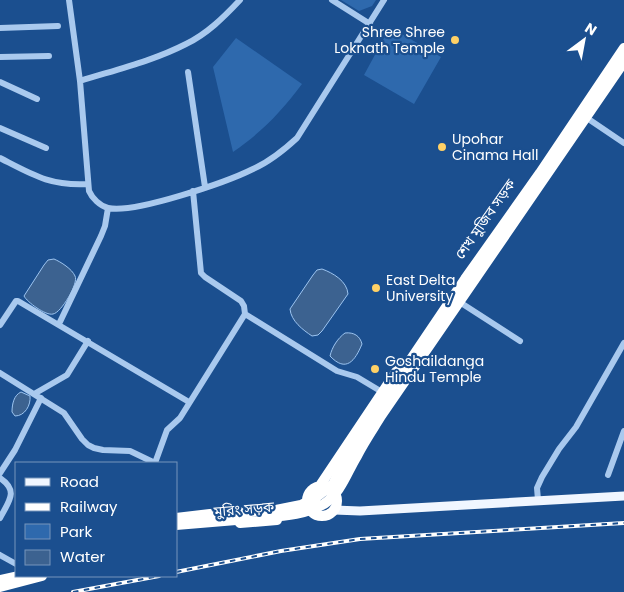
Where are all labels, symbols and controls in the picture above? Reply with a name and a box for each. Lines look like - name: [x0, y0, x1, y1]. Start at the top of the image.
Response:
- north arrow: [559, 15, 609, 65]
- text: N: [581, 18, 601, 40]
- place label: Shree Shree Loknath Temple: [334, 22, 445, 58]
- marker: Shree Shree Loknath Temple: [449, 34, 461, 46]
- place label: Upohar Cinama Hall: [452, 129, 538, 165]
- marker: Upohar Cinama Hall: [436, 141, 448, 153]
- street label: শেখ মুজিব সড়ক: [450, 174, 520, 263]
- place label: East Delta University: [386, 270, 455, 306]
- marker: East Delta University: [370, 282, 382, 294]
- place label: Goshaildanga Hindu Temple: [385, 351, 484, 387]
- marker: Goshaildanga Hindu Temple: [369, 363, 381, 375]
- legend: [15, 462, 178, 577]
- text: Road: [60, 471, 99, 492]
- text: Railway: [60, 496, 118, 517]
- street label: মুরিং সড়ক: [212, 496, 276, 522]
- text: Park: [60, 521, 92, 542]
- text: Water: [60, 546, 106, 567]

